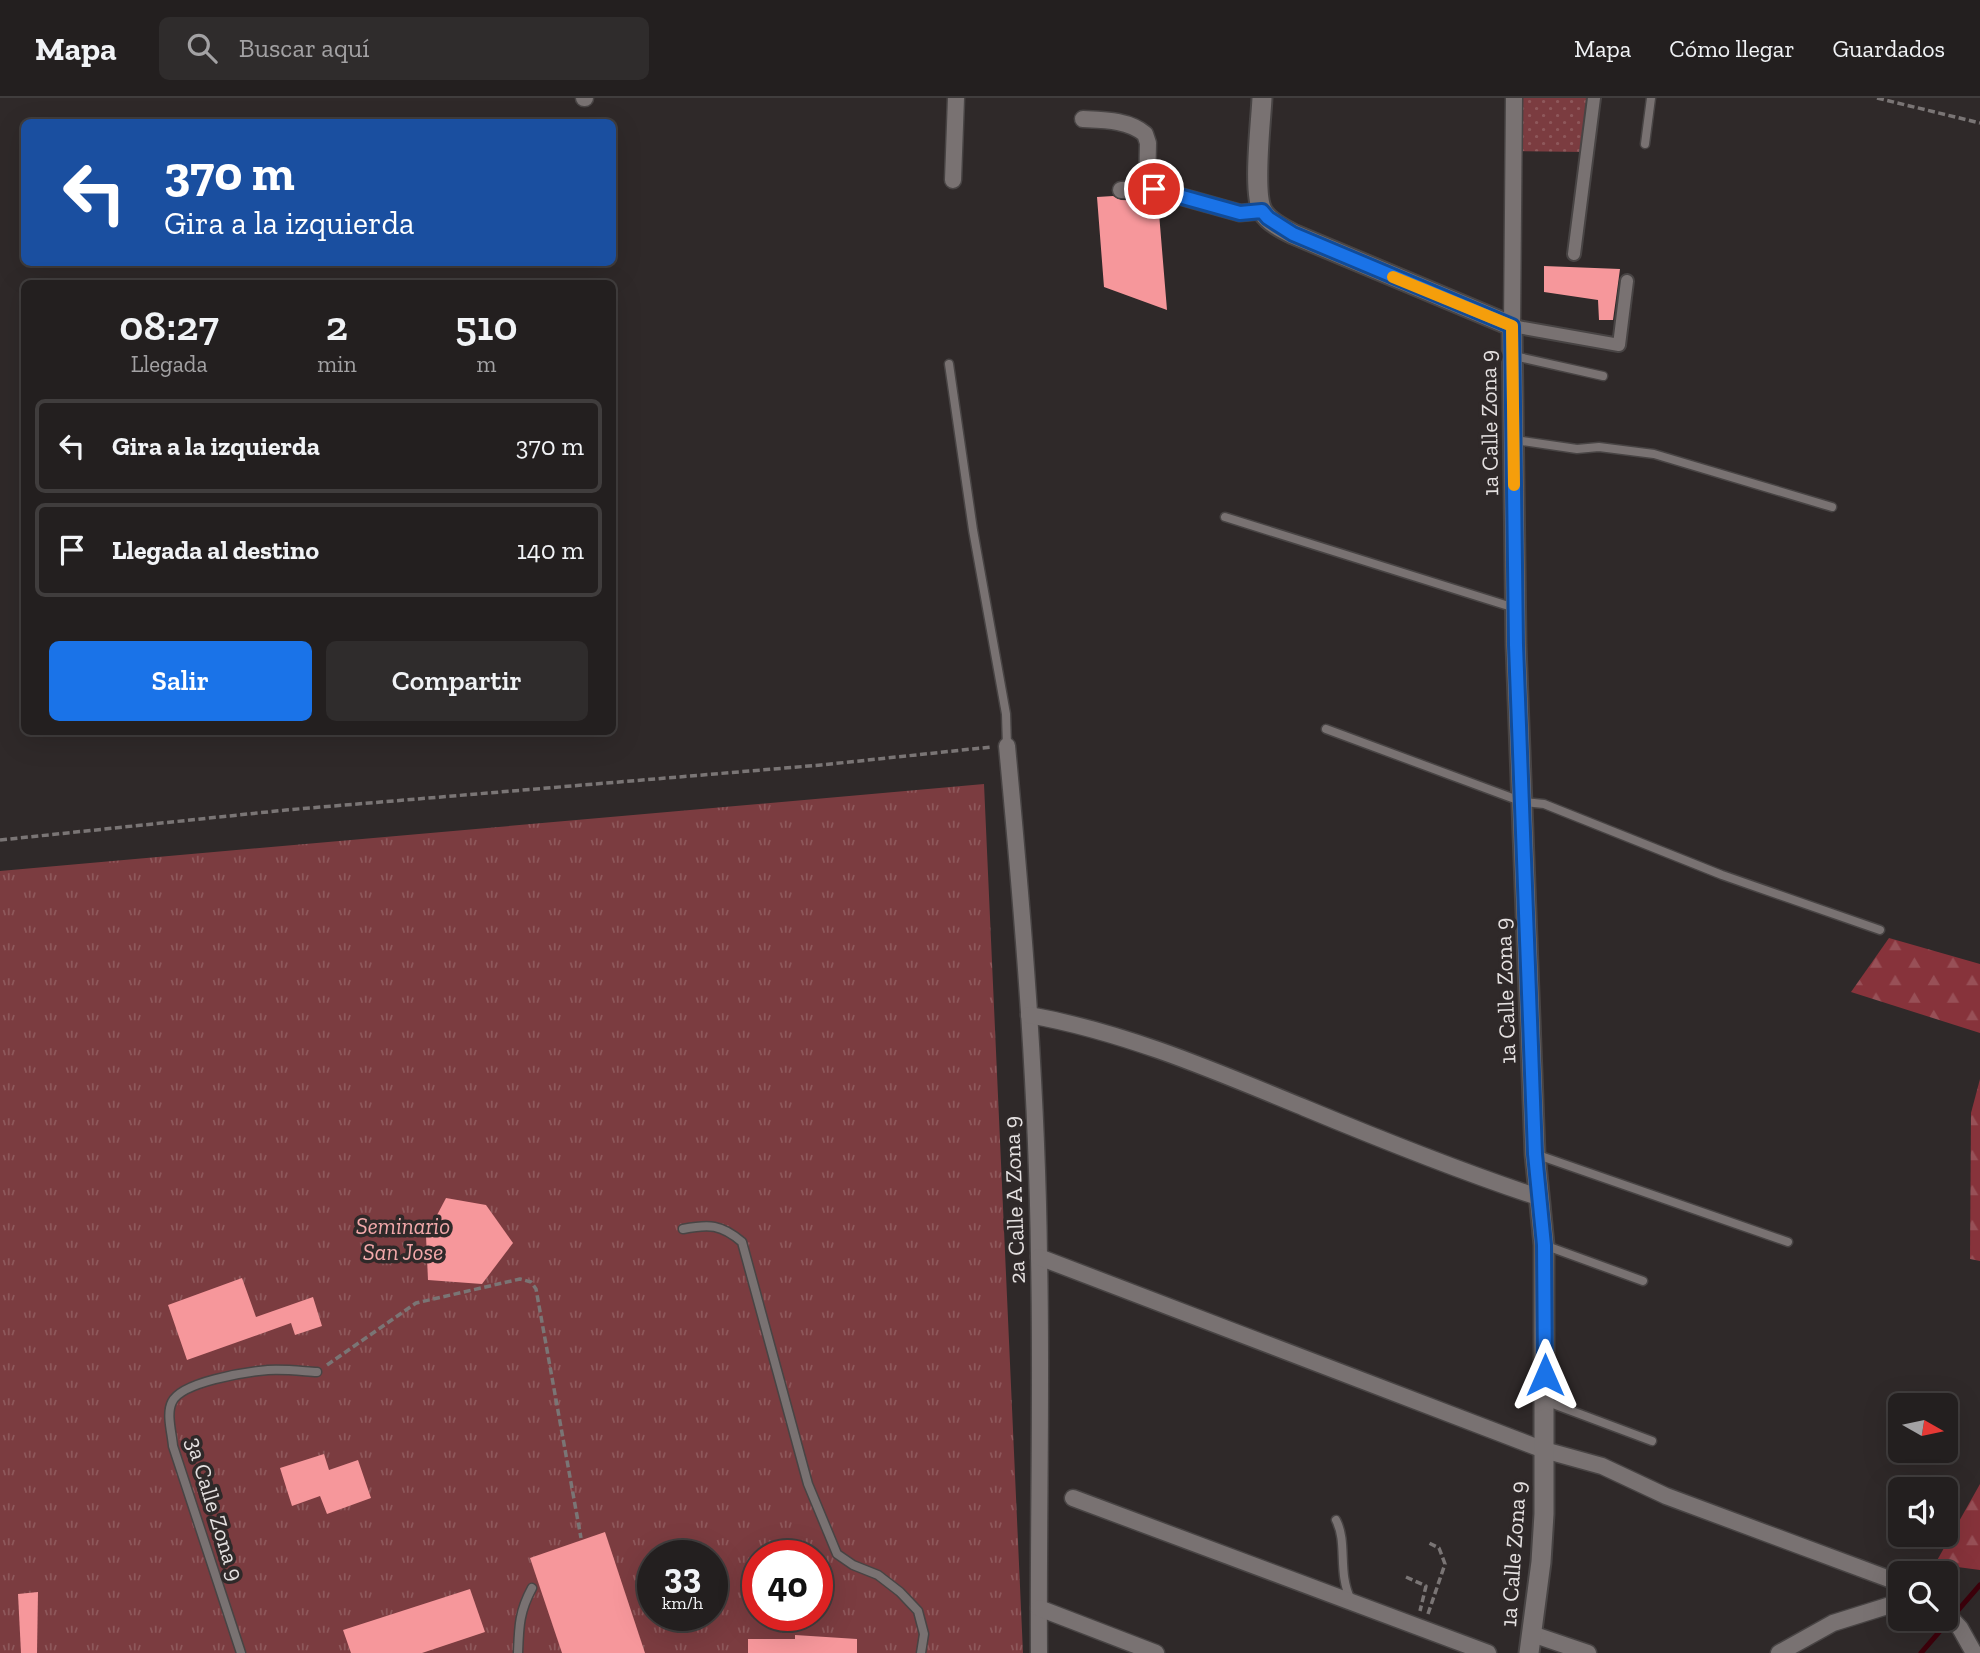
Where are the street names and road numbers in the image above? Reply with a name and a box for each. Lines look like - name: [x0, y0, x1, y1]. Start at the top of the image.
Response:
- street label: 1a Calle Zona 9: [1474, 350, 1504, 496]
- street label: 1a Calle Zona 9: [1488, 917, 1522, 1065]
- street label: 2a Calle A Zona 9: [997, 1116, 1031, 1284]
- street label: 3a Calle Zona 9: [180, 1434, 250, 1584]
- street label: 1a Calle Zona 9: [1494, 1480, 1532, 1628]

